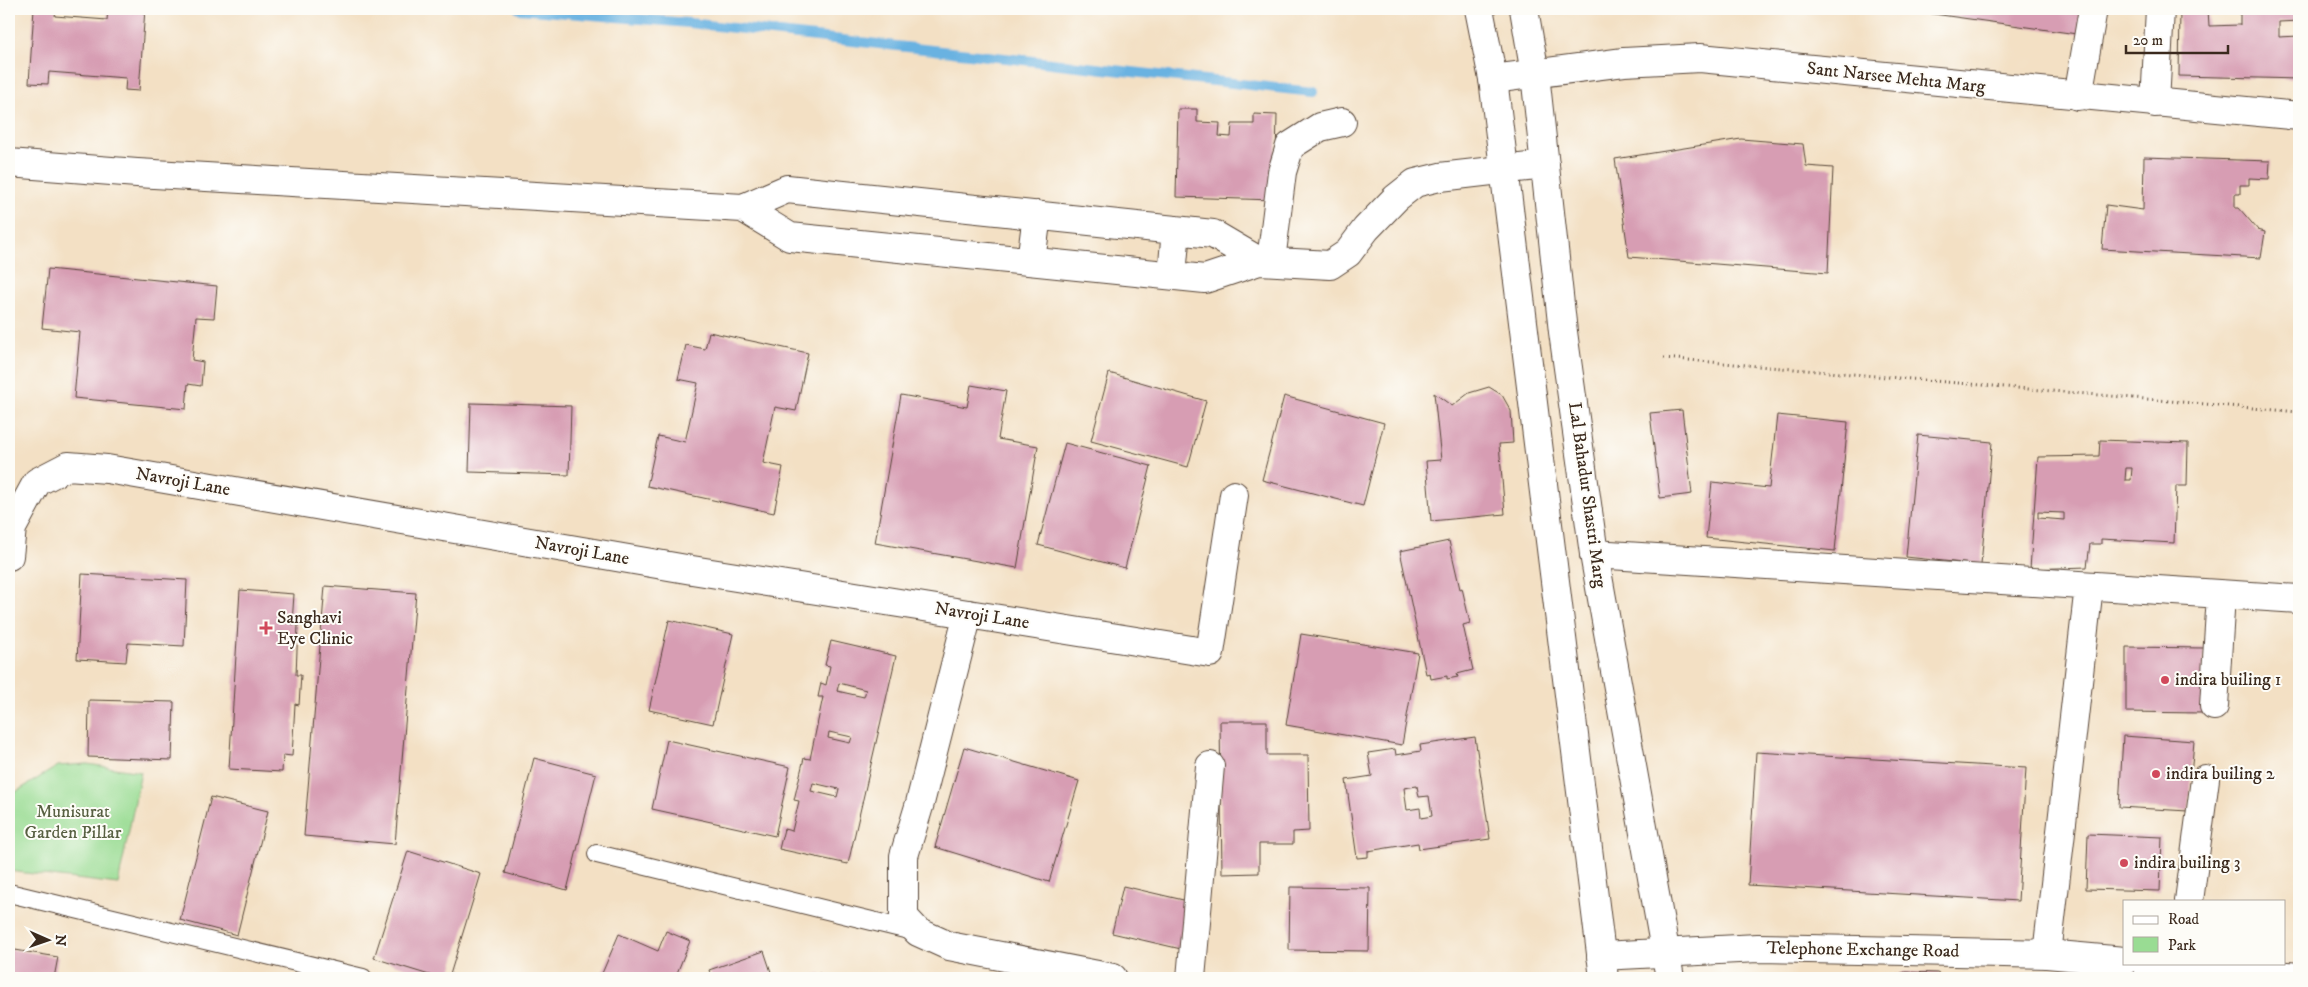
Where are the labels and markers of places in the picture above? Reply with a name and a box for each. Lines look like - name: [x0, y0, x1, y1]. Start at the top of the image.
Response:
- place label: Sanghavi Eye Clinic: [277, 607, 353, 650]
- marker: Sanghavi Eye Clinic: [259, 621, 273, 635]
- place label: indira builing 1: [2175, 669, 2281, 691]
- marker: indira builing 1: [2159, 674, 2171, 686]
- place label: indira builing 2: [2166, 763, 2275, 785]
- marker: indira builing 2: [2150, 768, 2162, 780]
- place label: indira builing 3: [2134, 852, 2240, 874]
- marker: indira builing 3: [2118, 857, 2130, 869]

